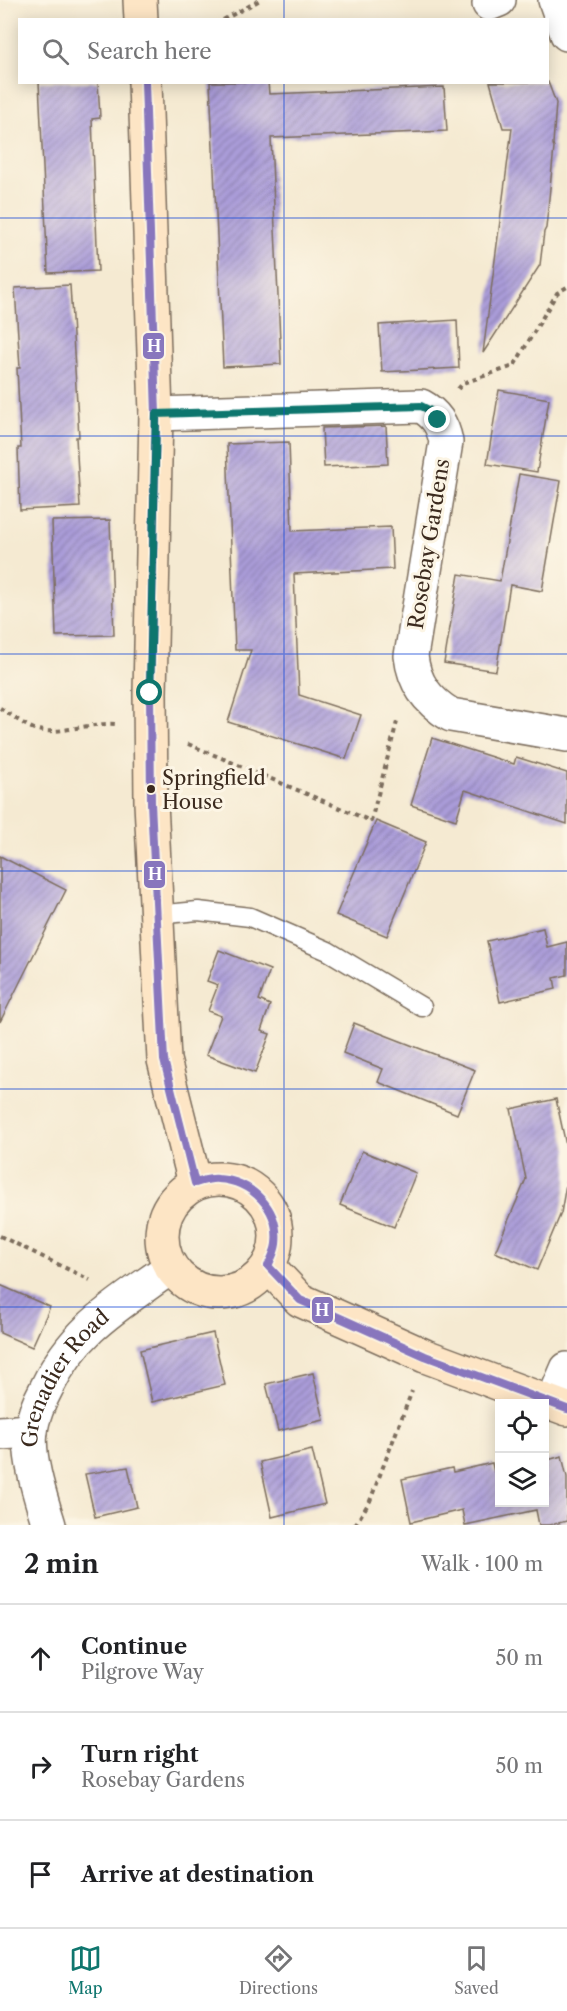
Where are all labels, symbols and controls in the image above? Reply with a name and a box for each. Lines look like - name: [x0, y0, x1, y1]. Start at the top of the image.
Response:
- search box: [18, 18, 549, 84]
- icon: search: [39, 35, 72, 68]
- text: Search here: [87, 38, 212, 65]
- line badge: H: [142, 332, 165, 360]
- text: H: [147, 336, 161, 356]
- route end: [424, 406, 450, 432]
- street label: Rosebay Gardens: [403, 457, 454, 631]
- route start: [136, 679, 162, 705]
- place label: Springfield House: [162, 766, 266, 814]
- marker: Springfield House: [145, 783, 157, 795]
- line badge: H: [143, 860, 166, 889]
- text: H: [148, 864, 162, 884]
- line badge: H: [311, 1296, 334, 1324]
- text: H: [315, 1300, 329, 1320]
- street label: Grenadier Road: [17, 1304, 114, 1448]
- map controls: [495, 1399, 549, 1507]
- button: locate: [495, 1399, 549, 1453]
- button: layers: [495, 1453, 549, 1507]
- text: 2 min: [24, 1548, 99, 1580]
- text: Walk · 100 m: [421, 1552, 543, 1576]
- text: Continue: [81, 1633, 187, 1660]
- icon: ahead: [24, 1642, 57, 1675]
- text: 50 m: [496, 1646, 543, 1670]
- text: Pilgrove Way: [81, 1660, 204, 1684]
- text: Turn right: [81, 1741, 199, 1768]
- icon: right: [24, 1750, 57, 1783]
- text: 50 m: [496, 1754, 543, 1778]
- text: Rosebay Gardens: [81, 1768, 245, 1792]
- icon: arrive: [24, 1858, 57, 1891]
- text: Arrive at destination: [81, 1861, 314, 1888]
- tab: Map: [68, 1942, 103, 1998]
- tab: Directions: [239, 1942, 318, 1998]
- tab: Saved: [454, 1942, 499, 1998]

